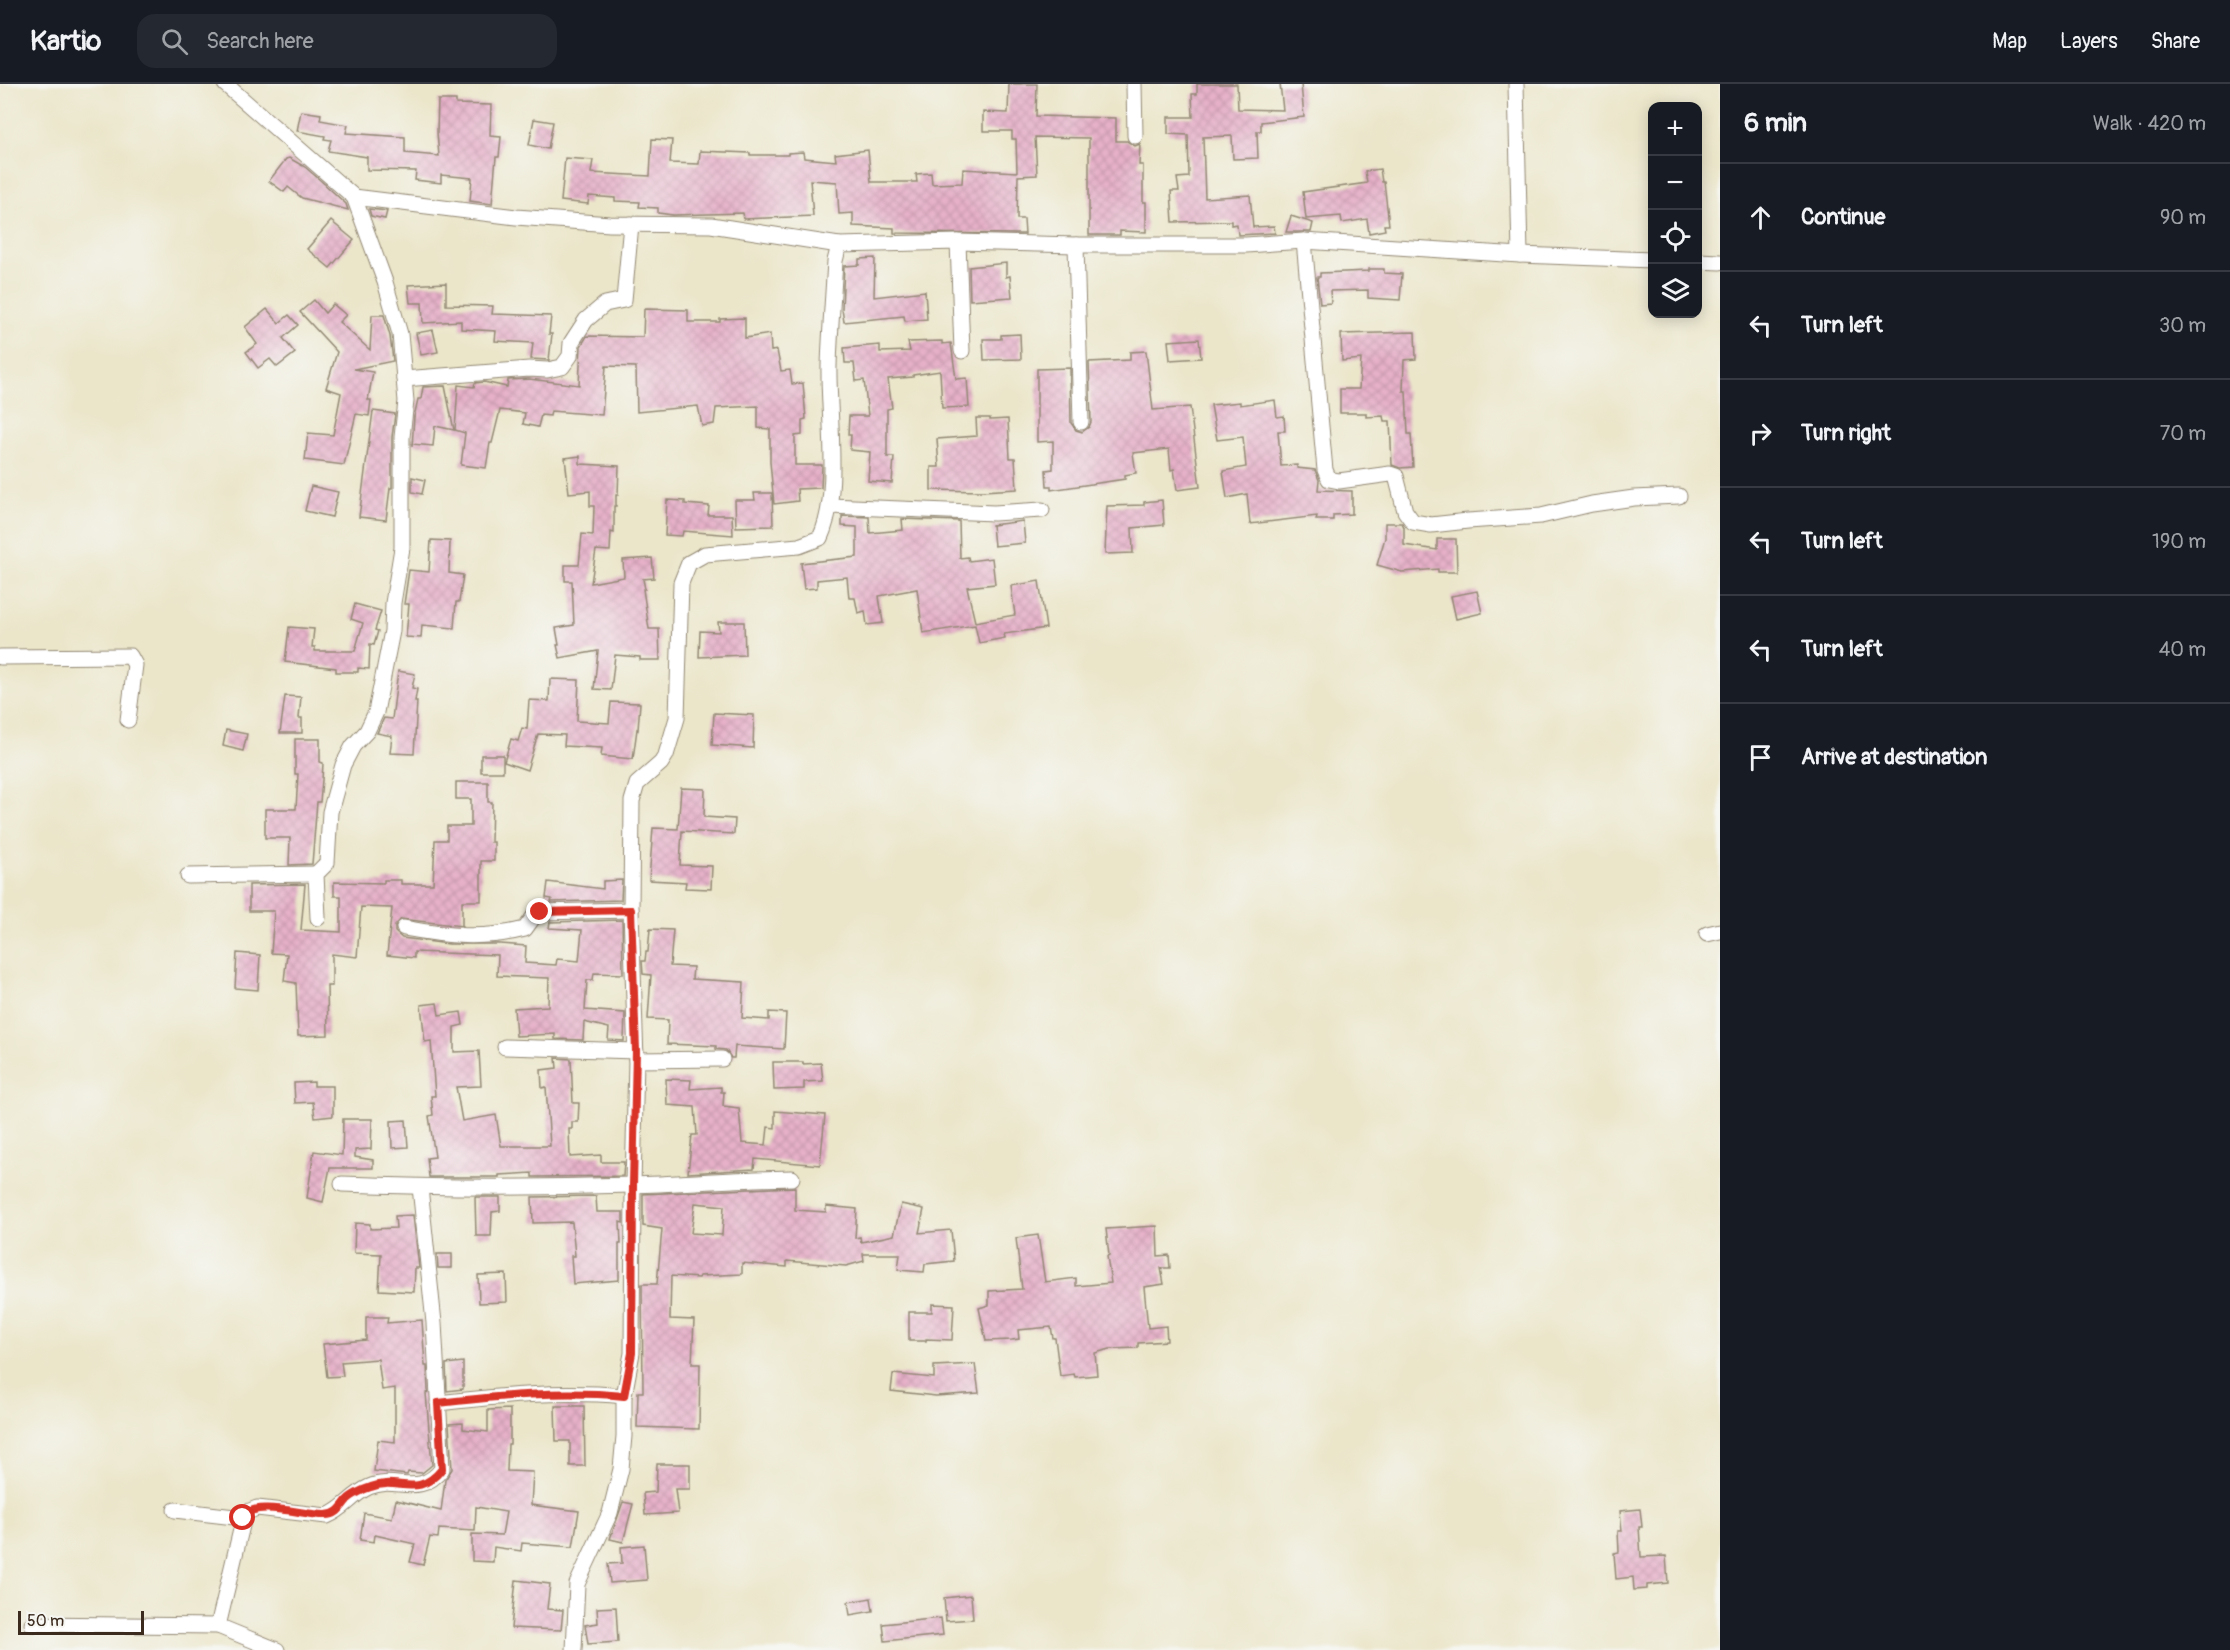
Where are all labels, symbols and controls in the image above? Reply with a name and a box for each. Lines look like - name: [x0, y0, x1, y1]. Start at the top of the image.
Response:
- search box: [137, 14, 557, 68]
- text: Kartio: [30, 24, 101, 59]
- icon: search: [158, 25, 191, 58]
- text: Search here: [206, 27, 314, 55]
- text: Map: [1992, 28, 2027, 55]
- text: Layers: [2060, 28, 2118, 55]
- text: Share: [2151, 28, 2200, 55]
- map controls: [1648, 102, 1702, 318]
- button: +: [1648, 102, 1702, 156]
- text: 6 min: [1744, 107, 1807, 139]
- text: Walk · 420 m: [2093, 111, 2206, 136]
- button: −: [1648, 156, 1702, 210]
- icon: ahead: [1744, 201, 1777, 234]
- text: Continue: [1801, 203, 1885, 231]
- text: 90 m: [2160, 205, 2206, 230]
- button: locate: [1648, 210, 1702, 264]
- button: layers: [1648, 264, 1702, 318]
- icon: left: [1744, 309, 1777, 342]
- text: Turn left: [1801, 311, 1883, 339]
- text: 30 m: [2159, 313, 2206, 338]
- icon: right: [1744, 417, 1777, 450]
- text: Turn right: [1801, 419, 1891, 447]
- text: 70 m: [2160, 421, 2206, 446]
- icon: left: [1744, 525, 1777, 558]
- text: Turn left: [1801, 527, 1883, 555]
- text: 190 m: [2152, 529, 2206, 554]
- icon: left: [1744, 633, 1777, 666]
- text: Turn left: [1801, 635, 1883, 663]
- text: 40 m: [2159, 637, 2206, 662]
- icon: arrive: [1744, 741, 1777, 774]
- text: Arrive at destination: [1801, 743, 1987, 771]
- route end: [526, 898, 552, 924]
- route start: [229, 1504, 255, 1530]
- scale bar: [18, 1608, 144, 1636]
- text: 50 m: [27, 1611, 64, 1631]

